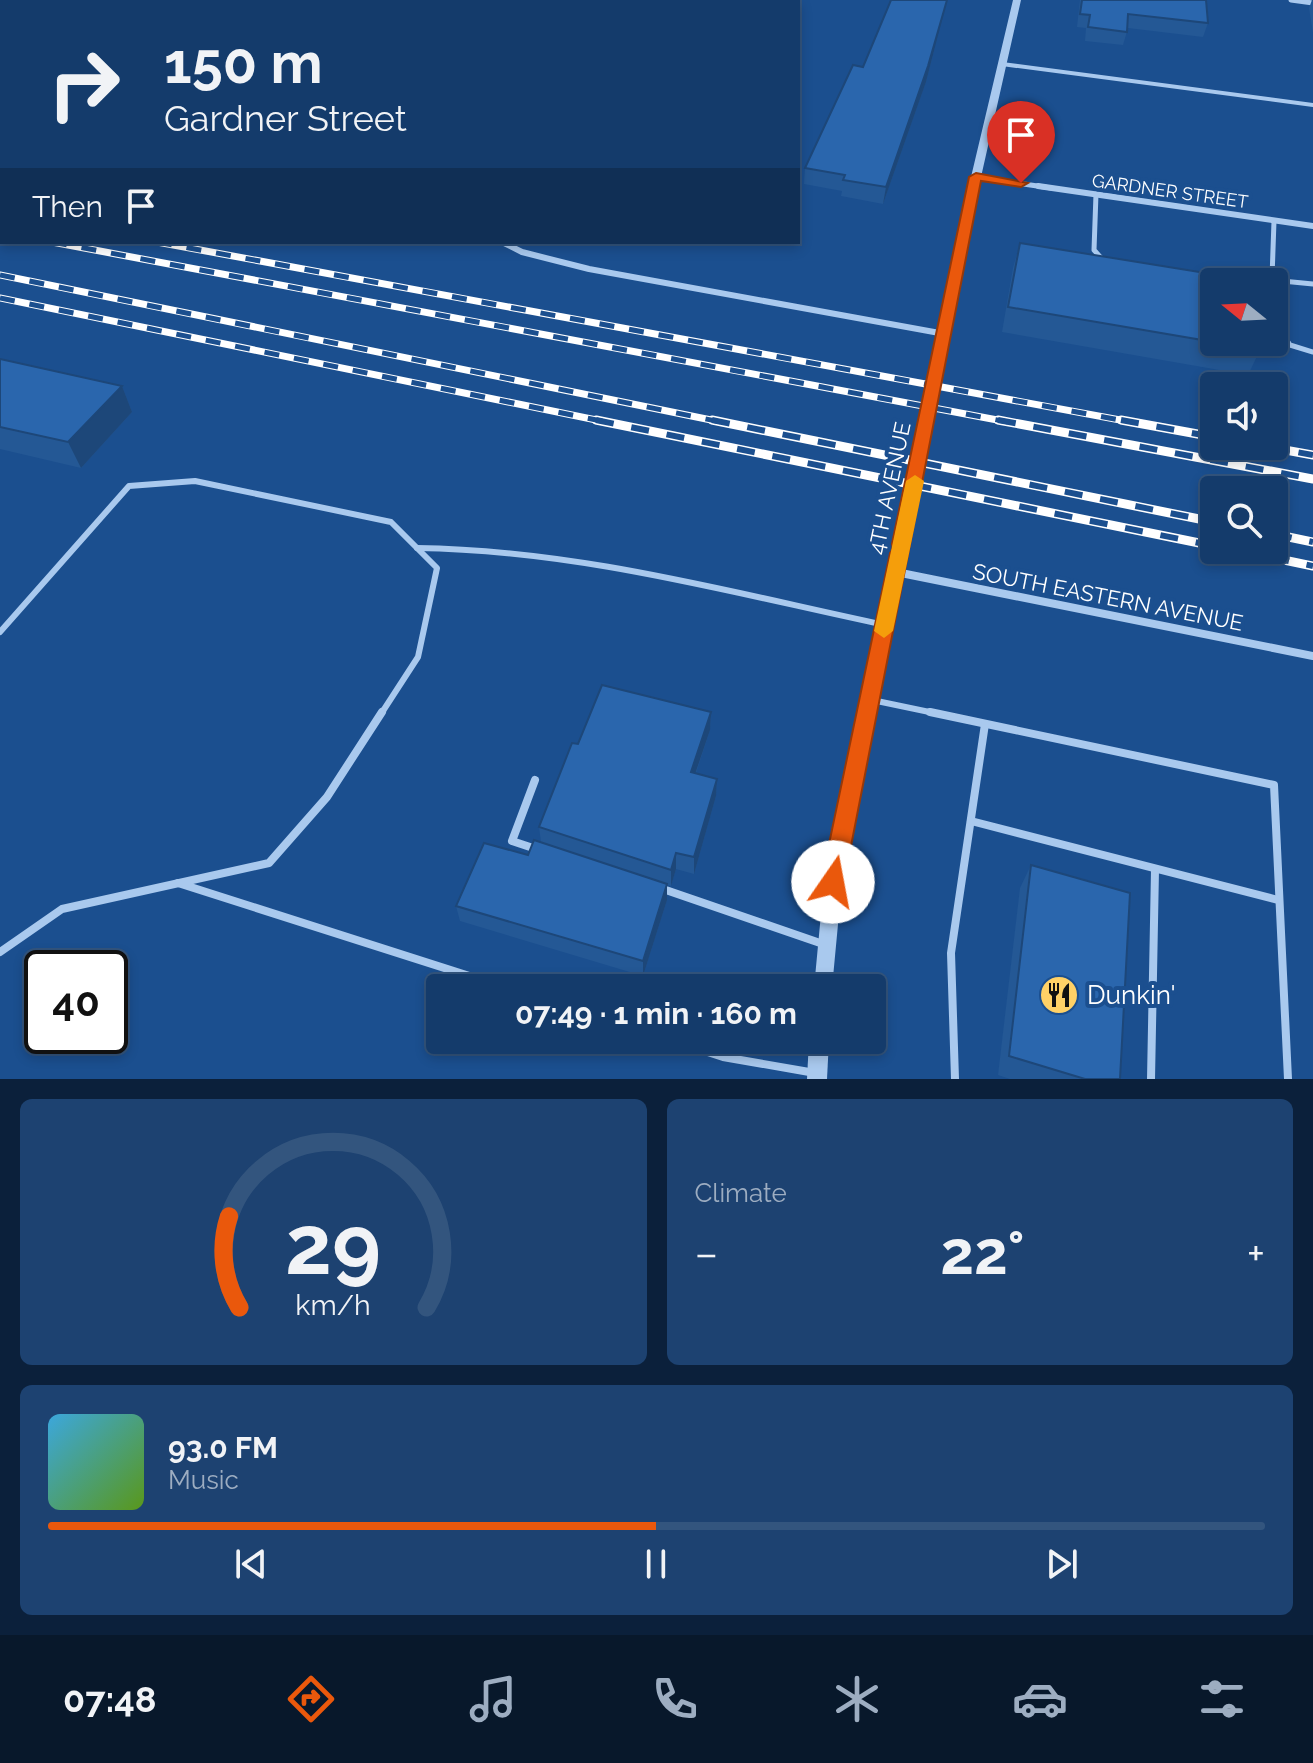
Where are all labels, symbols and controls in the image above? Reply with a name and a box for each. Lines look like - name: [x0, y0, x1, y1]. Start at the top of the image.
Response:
- text: 150 m: [164, 30, 323, 96]
- icon: right: [32, 32, 136, 136]
- text: Gardner Street: [164, 97, 407, 139]
- pin: [987, 101, 1055, 183]
- icon: arrive: [999, 113, 1043, 157]
- street label: GARDNER STREET: [1091, 170, 1249, 212]
- icon: arrive: [119, 184, 163, 228]
- text: Then: [32, 189, 103, 224]
- north arrow: [1200, 268, 1288, 356]
- map controls: [1200, 268, 1288, 564]
- button: sound: [1200, 372, 1288, 460]
- street label: 4TH AVENUE: [862, 420, 916, 556]
- button: search: [1200, 476, 1288, 564]
- street label: SOUTH EASTERN AVENUE: [970, 558, 1246, 636]
- position arrow: [791, 840, 875, 924]
- speed limit sign: 40: [24, 950, 128, 1054]
- restaurant icon: Dunkin': [1038, 974, 1080, 1016]
- place label: Dunkin': [1087, 980, 1176, 1010]
- text: 07:49 · 1 min · 160 m: [515, 996, 797, 1031]
- text: Climate: [695, 1178, 787, 1208]
- text: 29: [285, 1196, 381, 1293]
- text: 22°: [940, 1218, 1025, 1288]
- text: −: [695, 1228, 718, 1279]
- text: +: [1247, 1228, 1265, 1279]
- text: km/h: [296, 1288, 371, 1322]
- text: 93.0 FM: [168, 1430, 278, 1465]
- text: Music: [168, 1465, 239, 1495]
- icon: previous: [229, 1542, 273, 1586]
- icon: pause: [634, 1542, 678, 1586]
- icon: next: [1040, 1542, 1084, 1586]
- icon: directions: [283, 1671, 339, 1727]
- icon: music: [465, 1671, 521, 1727]
- icon: phone: [647, 1671, 703, 1727]
- icon: climate: [829, 1671, 885, 1727]
- icon: car: [1012, 1671, 1068, 1727]
- icon: filters: [1194, 1671, 1250, 1727]
- text: 07:48: [63, 1678, 157, 1720]

